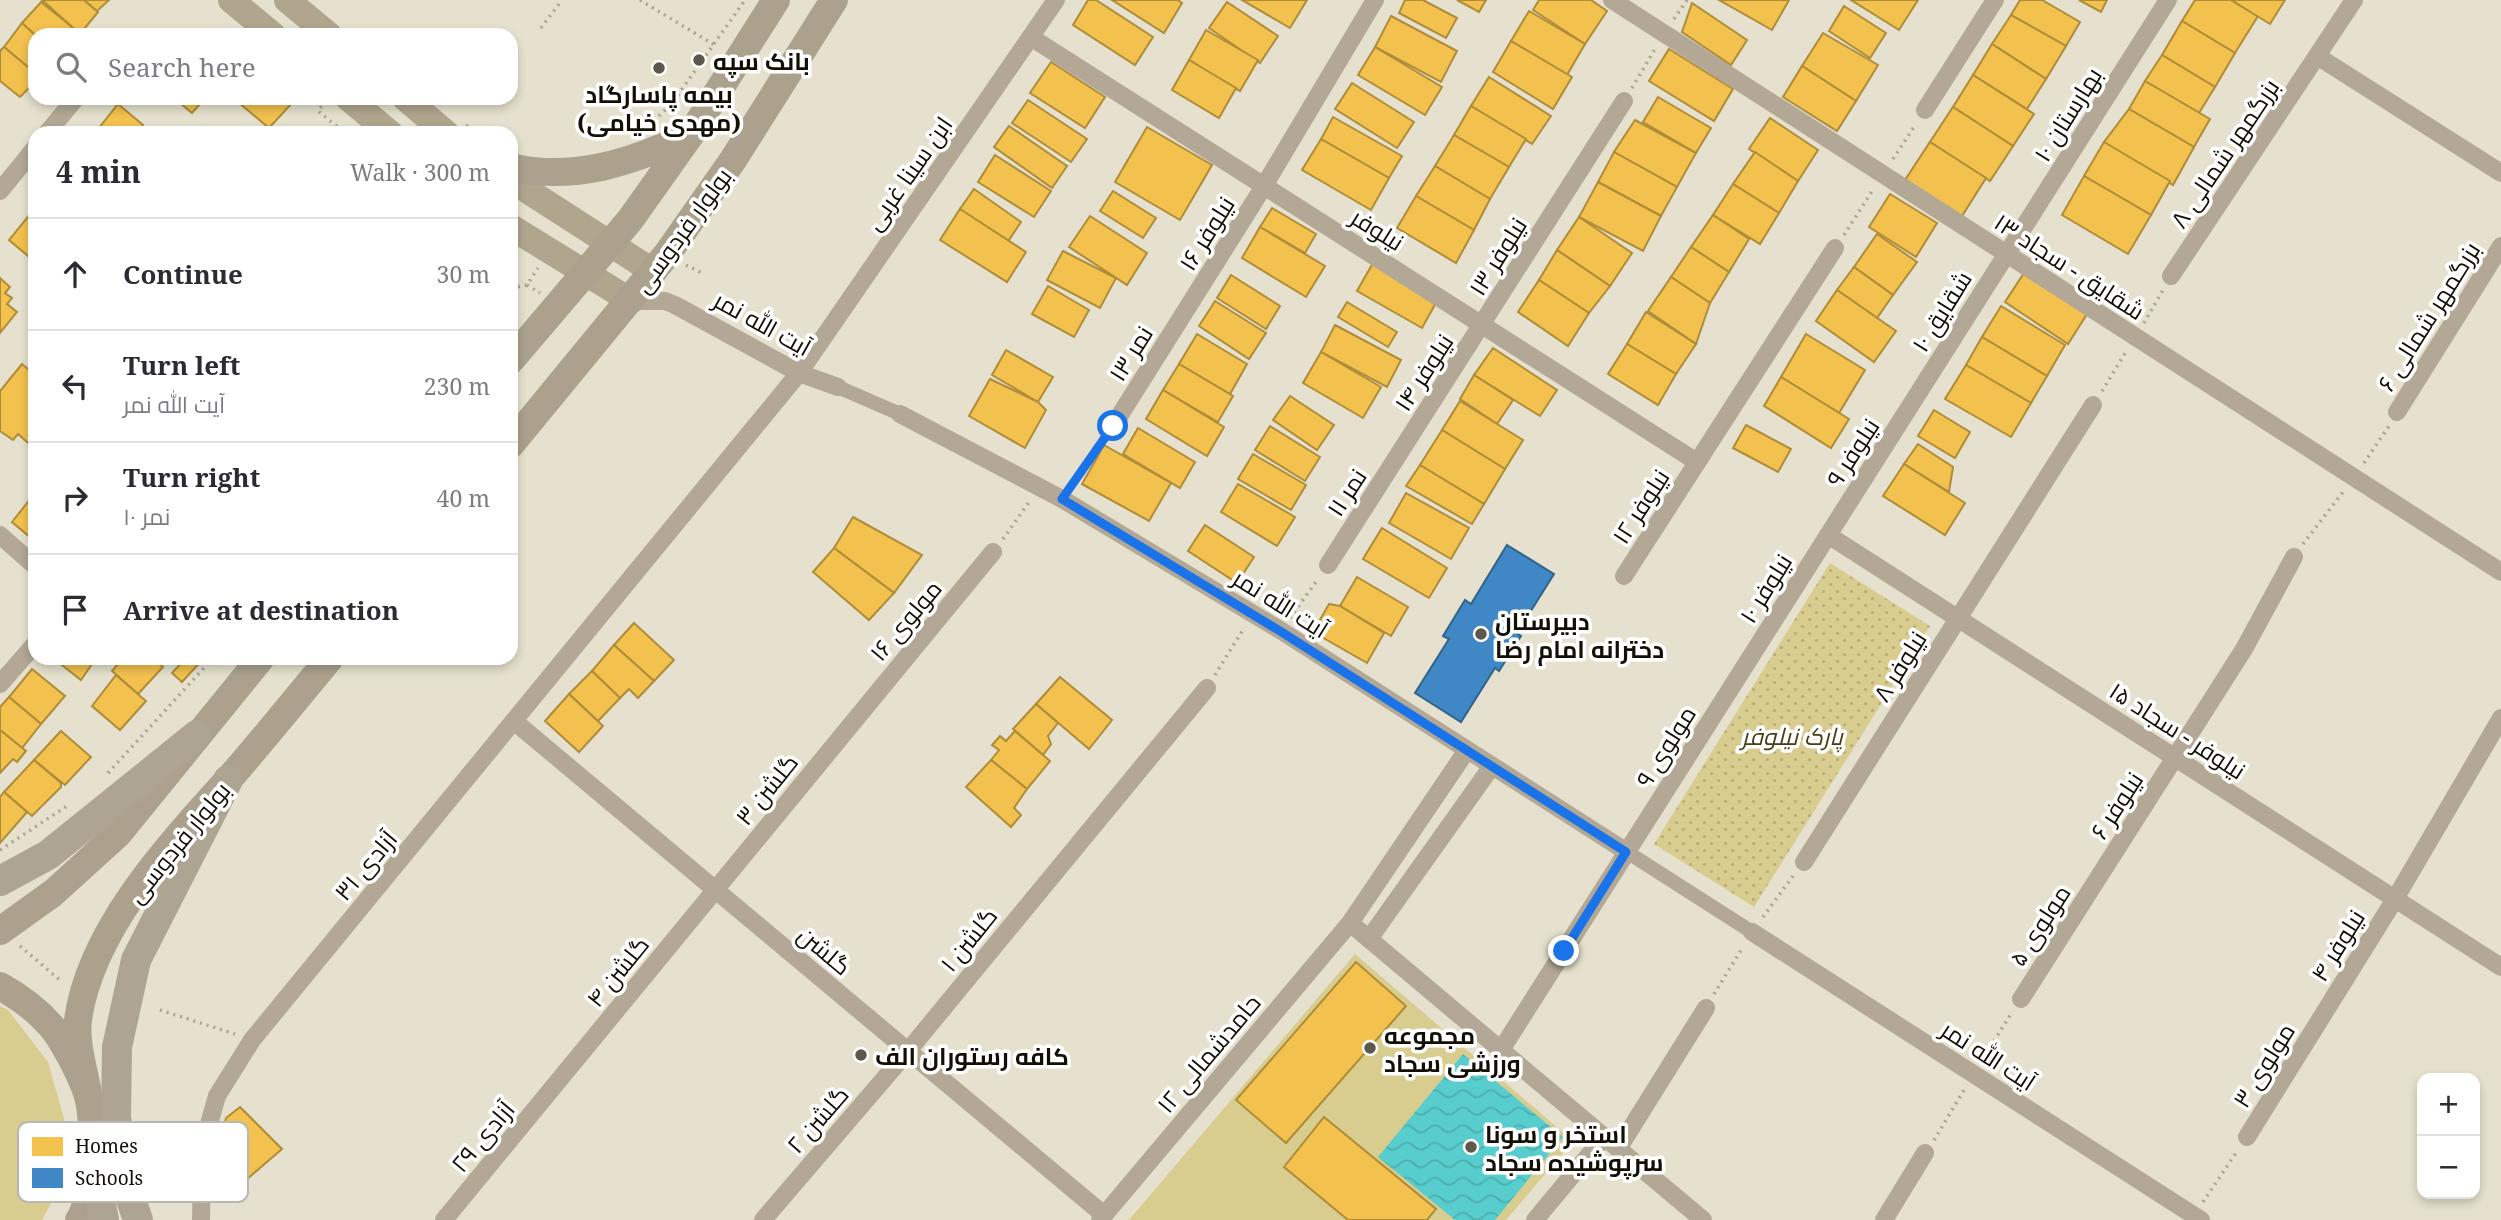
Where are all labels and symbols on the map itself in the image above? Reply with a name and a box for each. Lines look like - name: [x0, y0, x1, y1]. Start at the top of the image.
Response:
- place label: بانک سپه: [713, 44, 810, 78]
- marker: بانک سپه: [691, 52, 707, 68]
- marker: بیمه پاسارگاد (مهدی خیامی): [651, 60, 667, 76]
- street label: بهارستان ۱۰: [2025, 61, 2109, 167]
- street label: بزرگمهر شمالی ۸: [2162, 72, 2286, 234]
- place label: بیمه پاسارگاد (مهدی خیامی): [577, 77, 741, 138]
- street label: ابن سینا غربی: [857, 109, 959, 237]
- street label: بولوار فردوسی: [625, 161, 739, 299]
- street label: نیلوفر ۱۶: [1170, 190, 1242, 276]
- street label: نیلوفر: [1344, 199, 1411, 258]
- street label: شقایق - سجاد ۱۳: [1988, 205, 2152, 327]
- street label: نیلوفر ۱۳: [1460, 211, 1534, 301]
- street label: بزرگمهر شمالی ۶: [2369, 235, 2487, 397]
- street label: شقایق ۱۰: [1903, 264, 1979, 358]
- street label: آیت الله نمر: [707, 282, 818, 364]
- street label: نمر ۱۳: [1100, 319, 1160, 387]
- street label: نیلوفر ۱۴: [1386, 327, 1460, 417]
- route start: [1097, 410, 1128, 441]
- street label: نیلوفر ۹: [1818, 411, 1886, 493]
- street label: نمر ۱۱: [1318, 462, 1374, 522]
- street label: نیلوفر ۱۲: [1604, 462, 1676, 550]
- street label: نیلوفر ۱۰: [1731, 547, 1799, 629]
- street label: آیت الله نمر: [1225, 560, 1335, 646]
- street label: مولوی ۱۶: [861, 572, 949, 668]
- place label: دبیرستان دخترانه امام رضا: [1495, 604, 1664, 666]
- street label: نیلوفر ۸: [1864, 624, 1934, 708]
- marker: دبیرستان دخترانه امام رضا: [1473, 626, 1489, 642]
- street label: نیلوفر - سجاد ۱۵: [2104, 674, 2252, 786]
- street label: مولوی ۹: [1627, 699, 1703, 793]
- park label: پارک نیلوفر: [1738, 719, 1844, 753]
- street label: گلشن ۳: [727, 746, 805, 832]
- street label: نیلوفر ۶: [2082, 765, 2150, 845]
- street label: بولوار فردوسی: [119, 774, 237, 910]
- street label: آزادی ۳۱: [326, 822, 404, 907]
- street label: مولوی ۵: [2000, 878, 2078, 972]
- street label: گلشن ۱: [932, 900, 1004, 978]
- street label: نیلوفر ۴: [2302, 903, 2372, 987]
- street label: گلشن: [791, 918, 859, 982]
- street label: گلشن ۴: [578, 928, 656, 1014]
- route end: [1548, 935, 1579, 966]
- street label: حامدشمالی ۱۲: [1148, 987, 1268, 1119]
- street label: آیت الله نمر: [1934, 1011, 2043, 1098]
- street label: مولوی ۳: [2224, 1017, 2302, 1113]
- place label: مجموعه ورزشی سجاد: [1384, 1018, 1521, 1079]
- place label: کافه رستوران الف: [875, 1039, 1069, 1072]
- marker: مجموعه ورزشی سجاد: [1362, 1040, 1378, 1056]
- marker: کافه رستوران الف: [853, 1047, 869, 1063]
- street label: گلشن ۲: [778, 1078, 856, 1160]
- street label: آزادی ۲۹: [442, 1093, 522, 1179]
- place label: استخر و سونا سرپوشیده سجاد: [1485, 1117, 1664, 1180]
- legend: [18, 1122, 248, 1202]
- text: Homes: [75, 1133, 138, 1159]
- marker: استخر و سونا سرپوشیده سجاد: [1463, 1139, 1479, 1155]
- text: Schools: [75, 1165, 143, 1191]

